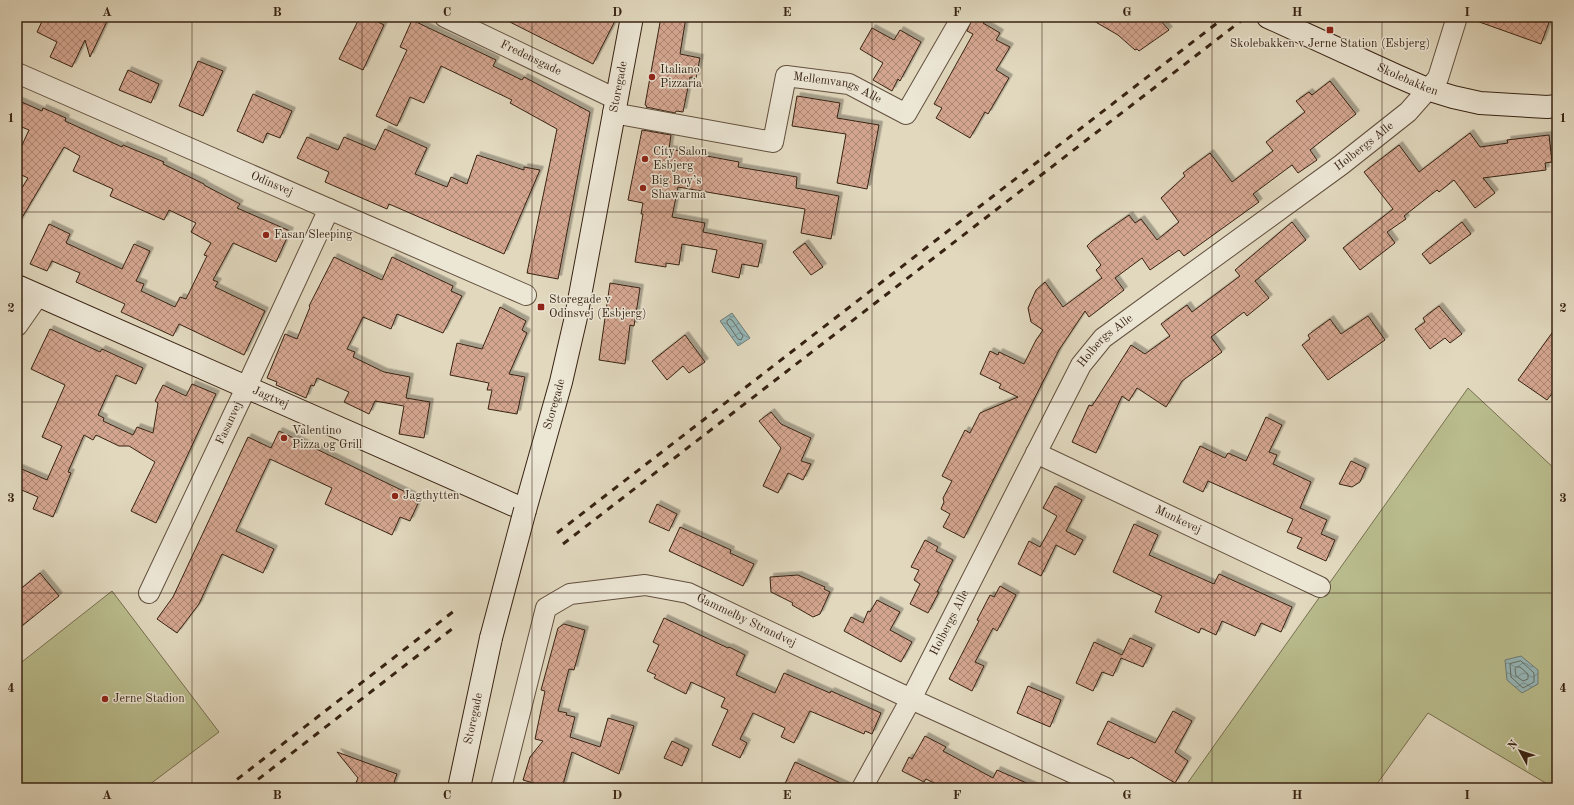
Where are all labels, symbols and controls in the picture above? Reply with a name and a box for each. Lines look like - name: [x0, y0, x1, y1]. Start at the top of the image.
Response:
- text: A: [102, 6, 112, 19]
- text: B: [272, 6, 282, 19]
- text: C: [443, 6, 451, 19]
- text: D: [612, 6, 622, 19]
- text: E: [783, 6, 792, 19]
- text: F: [953, 6, 962, 19]
- text: G: [1122, 6, 1132, 19]
- text: H: [1292, 6, 1303, 19]
- text: I: [1464, 6, 1470, 19]
- marker: Skolebakken v Jerne Station (Esbjerg): [1325, 25, 1335, 35]
- place label: Skolebakken v Jerne Station (Esbjerg): [1230, 37, 1430, 50]
- street label: Fredensgade: [498, 38, 564, 78]
- street label: Storegade: [608, 60, 630, 114]
- street label: Skolebakken: [1375, 62, 1440, 98]
- place label: Italiano Pizzaria: [660, 64, 702, 90]
- street label: Mellemvangs Alle: [792, 71, 884, 106]
- marker: Italiano Pizzaria: [647, 72, 657, 82]
- text: 1: [7, 112, 15, 125]
- text: 1: [1559, 112, 1567, 125]
- street label: Holbergs Alle: [1332, 119, 1396, 174]
- place label: City Salon Esbjerg: [653, 146, 708, 172]
- marker: City Salon Esbjerg: [640, 154, 650, 164]
- street label: Odinsvej: [249, 170, 295, 199]
- place label: Big Boy’s Shawarma: [651, 175, 706, 201]
- marker: Big Boy’s Shawarma: [638, 183, 648, 193]
- place label: Fasan Sleeping: [274, 229, 353, 241]
- marker: Fasan Sleeping: [261, 230, 271, 240]
- place label: Storegade v Odinsvej (Esbjerg): [549, 294, 646, 320]
- text: 2: [7, 302, 15, 315]
- marker: Storegade v Odinsvej (Esbjerg): [536, 302, 546, 312]
- text: 2: [1559, 302, 1567, 315]
- street label: Holbergs Alle: [1076, 312, 1136, 370]
- street label: Storegade: [542, 377, 568, 431]
- street label: Jagtvej: [251, 385, 290, 411]
- street label: Fasanvej: [214, 400, 245, 446]
- place label: Valentino Pizza og Grill: [292, 425, 362, 451]
- marker: Valentino Pizza og Grill: [279, 433, 289, 443]
- place label: Jagthytten: [403, 490, 460, 502]
- marker: Jagthytten: [390, 491, 400, 501]
- text: 3: [7, 492, 15, 505]
- text: 3: [1559, 492, 1567, 505]
- street label: Munkevej: [1153, 504, 1203, 536]
- street label: Holbergs Alle: [928, 588, 972, 657]
- street label: Gammelby Strandvej: [694, 592, 798, 649]
- text: 4: [7, 682, 15, 695]
- text: 4: [1559, 682, 1567, 695]
- street label: Storegade: [462, 691, 485, 745]
- place label: Jerne Stadion: [113, 693, 185, 705]
- marker: Jerne Stadion: [100, 694, 110, 704]
- north arrow: [1500, 731, 1540, 771]
- text: N: [1507, 738, 1521, 752]
- text: A: [102, 789, 112, 802]
- text: B: [272, 789, 282, 802]
- text: C: [443, 789, 451, 802]
- text: D: [612, 789, 622, 802]
- text: E: [783, 789, 792, 802]
- text: F: [953, 789, 962, 802]
- text: G: [1122, 789, 1132, 802]
- text: H: [1292, 789, 1303, 802]
- text: I: [1464, 789, 1470, 802]

